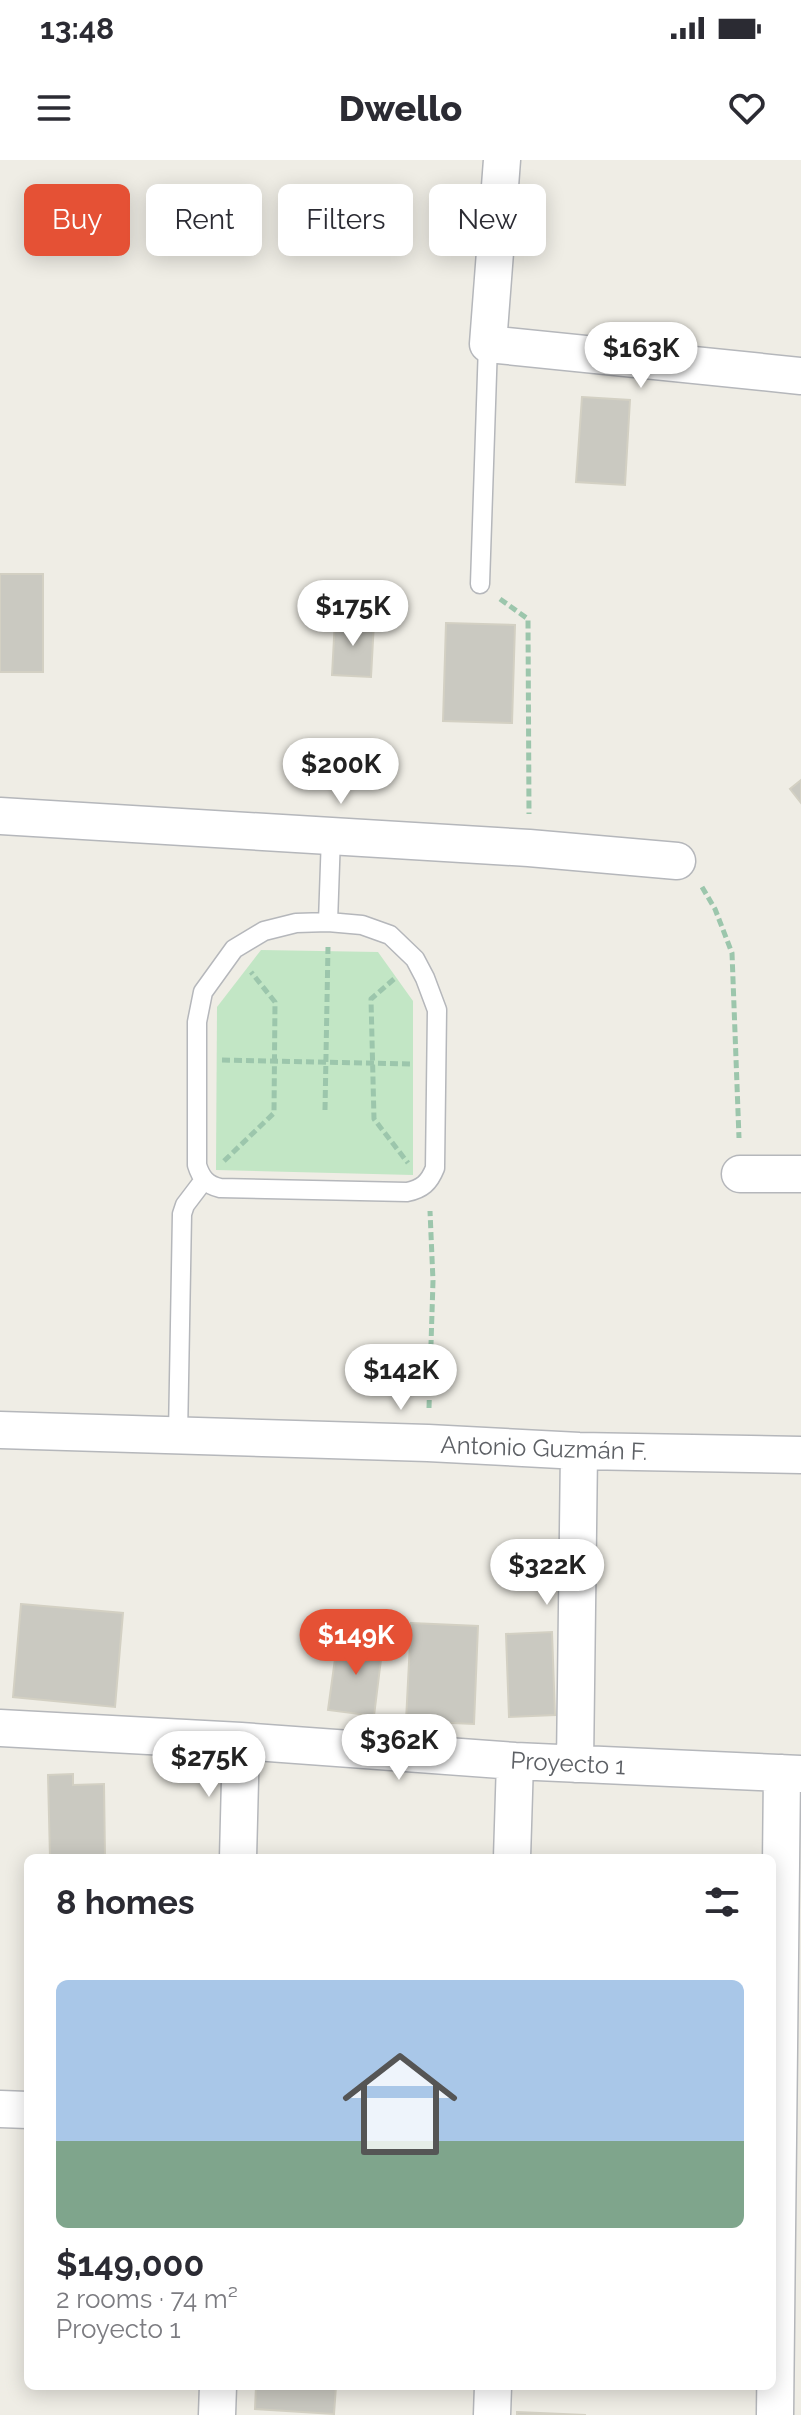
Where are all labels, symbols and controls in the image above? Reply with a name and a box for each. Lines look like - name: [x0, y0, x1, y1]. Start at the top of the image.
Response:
- text: 13:48: [40, 11, 114, 46]
- icon: menu: [32, 86, 76, 130]
- icon: heart: [725, 86, 769, 130]
- text: Dwello: [339, 87, 462, 129]
- chip: Buy: [24, 184, 130, 256]
- chip: Rent: [146, 184, 262, 256]
- chip: Filters: [278, 184, 413, 256]
- chip: New: [429, 184, 546, 256]
- pin: $163K: [585, 322, 697, 390]
- text: $163K: [603, 333, 679, 363]
- pin: $175K: [297, 580, 409, 648]
- text: $175K: [315, 591, 391, 621]
- pin: $200K: [285, 738, 397, 806]
- text: $200K: [301, 749, 381, 779]
- pin: $142K: [345, 1344, 457, 1412]
- text: $142K: [363, 1355, 439, 1385]
- street label: Antonio Guzmán F.: [440, 1430, 648, 1466]
- pin: $322K: [491, 1539, 603, 1607]
- text: $322K: [508, 1550, 586, 1580]
- pin: $149K: [300, 1609, 412, 1677]
- text: $149K: [318, 1620, 394, 1650]
- pin: $362K: [343, 1714, 455, 1782]
- text: $362K: [360, 1725, 438, 1755]
- pin: $275K: [153, 1731, 265, 1799]
- text: $275K: [170, 1742, 248, 1772]
- street label: Proyecto 1: [510, 1746, 626, 1780]
- icon: filters: [700, 1880, 744, 1924]
- text: 8 homes: [56, 1882, 195, 1922]
- icon: home: [328, 2032, 472, 2176]
- text: $149,000: [56, 2244, 204, 2284]
- text: 2 rooms · 74 m²: [56, 2284, 238, 2314]
- text: Proyecto 1: [56, 2314, 181, 2344]

